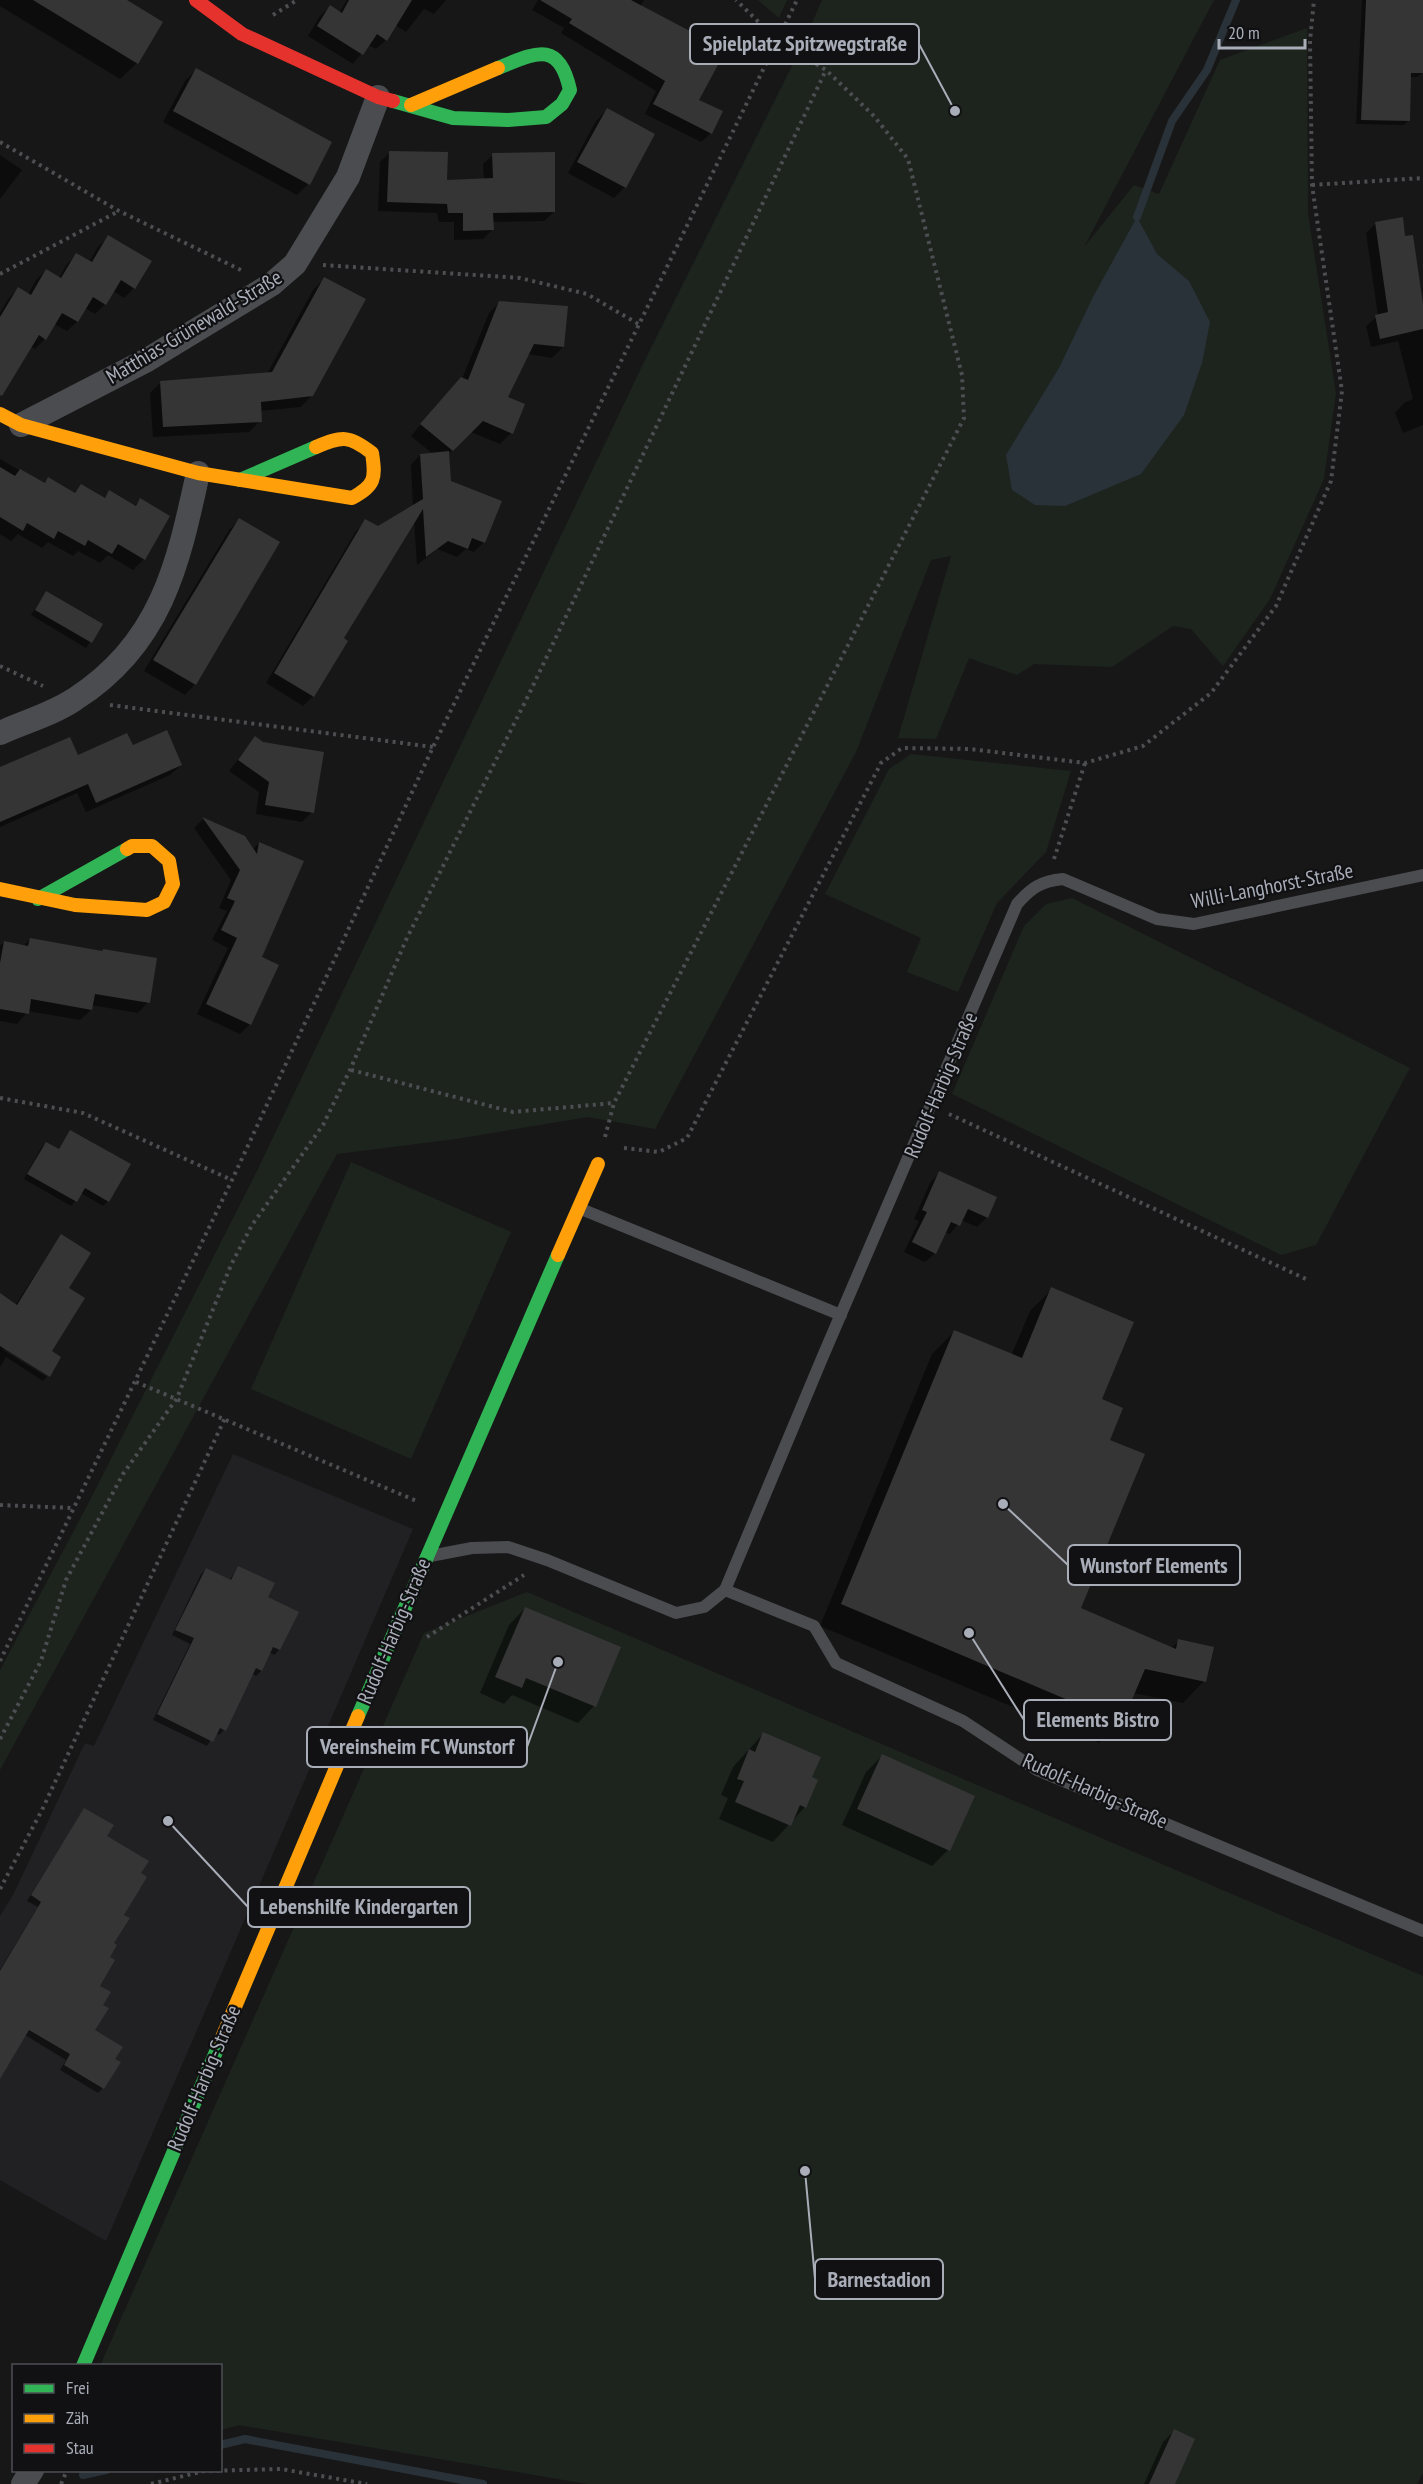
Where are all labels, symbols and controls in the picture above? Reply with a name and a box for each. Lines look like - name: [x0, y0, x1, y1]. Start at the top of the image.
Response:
- scale bar: [1219, 12, 1304, 50]
- text: 20 m: [1228, 21, 1260, 44]
- callout: Spielplatz Spitzwegstraße: [690, 24, 919, 64]
- text: Spielplatz Spitzwegstraße: [703, 29, 907, 57]
- street label: Matthias-Grünewald-Straße: [101, 263, 287, 390]
- street label: Willi-Langhorst-Straße: [1189, 857, 1355, 914]
- street label: Rudolf-Harbig-Straße: [898, 1008, 983, 1162]
- callout: Wunstorf Elements: [1068, 1545, 1240, 1585]
- text: Wunstorf Elements: [1079, 1551, 1228, 1579]
- street label: Rudolf-Harbig-Straße: [351, 1554, 436, 1708]
- callout: Elements Bistro: [1024, 1700, 1171, 1740]
- text: Elements Bistro: [1037, 1705, 1160, 1733]
- callout: Vereinsheim FC Wunstorf: [307, 1727, 527, 1767]
- text: Vereinsheim FC Wunstorf: [319, 1732, 515, 1760]
- street label: Rudolf-Harbig-Straße: [1019, 1747, 1172, 1835]
- callout: Lebenshilfe Kindergarten: [248, 1887, 470, 1927]
- text: Lebenshilfe Kindergarten: [260, 1892, 458, 1920]
- street label: Rudolf-Harbig-Straße: [161, 2001, 246, 2155]
- callout: Barnestadion: [815, 2259, 943, 2299]
- text: Barnestadion: [827, 2265, 931, 2293]
- legend: [12, 2364, 222, 2472]
- text: Frei: [66, 2376, 90, 2399]
- text: Zäh: [66, 2406, 89, 2429]
- text: Stau: [66, 2436, 94, 2459]

